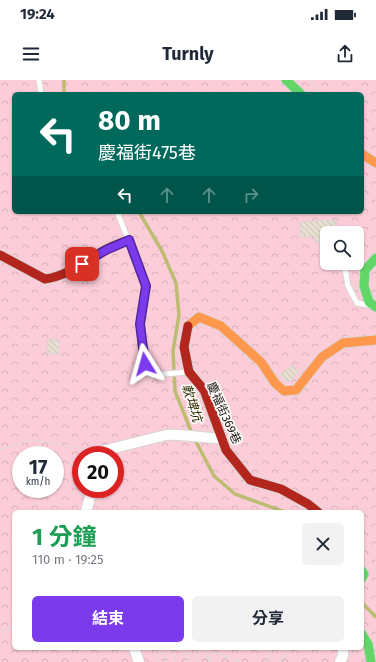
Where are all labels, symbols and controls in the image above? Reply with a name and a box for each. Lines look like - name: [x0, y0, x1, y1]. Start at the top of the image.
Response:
- text: 19:24: [20, 5, 55, 23]
- icon: menu: [20, 43, 42, 65]
- text: Turnly: [162, 43, 214, 65]
- icon: share: [334, 43, 356, 65]
- text: 80 m: [98, 104, 161, 137]
- icon: left: [32, 108, 84, 160]
- text: 慶福街475巷: [98, 142, 196, 164]
- icon: left: [114, 184, 136, 206]
- icon: ahead: [156, 184, 178, 206]
- icon: ahead: [198, 184, 220, 206]
- icon: right: [240, 184, 262, 206]
- map controls: [320, 226, 364, 270]
- button: search: [320, 226, 364, 270]
- pin: [65, 247, 99, 281]
- icon: arrive: [71, 253, 93, 275]
- position arrow: [124, 343, 166, 385]
- street label: 慶福街369巷: [204, 380, 244, 446]
- water label: 軟埤坑: [179, 382, 206, 426]
- speed limit sign: 20: [72, 446, 124, 498]
- text: 17: [29, 455, 47, 479]
- text: km/h: [26, 476, 50, 488]
- text: 1 分鐘: [32, 523, 97, 551]
- button: close: [302, 523, 344, 565]
- text: 110 m · 19:25: [32, 552, 103, 567]
- button: 結束: [32, 596, 184, 642]
- button: 分享: [192, 596, 344, 642]

